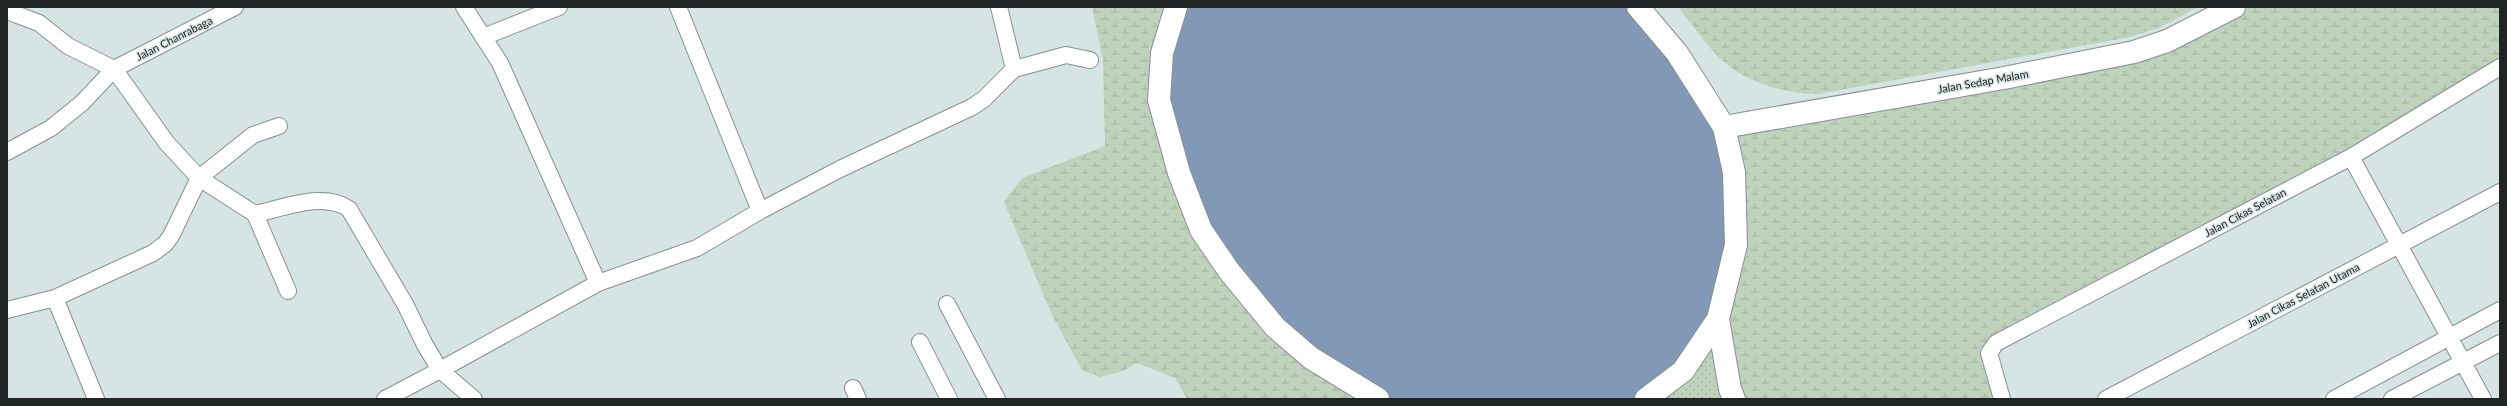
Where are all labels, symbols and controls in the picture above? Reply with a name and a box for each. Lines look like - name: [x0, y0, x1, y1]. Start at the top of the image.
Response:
- street label: Jalan Chanrabaga: [134, 13, 214, 63]
- street label: Jalan Sedap Malam: [1937, 67, 2029, 95]
- street label: Jalan Cikas Selatan: [2202, 185, 2288, 239]
- street label: Jalan Cikas Selatan Utama: [2245, 260, 2361, 330]

